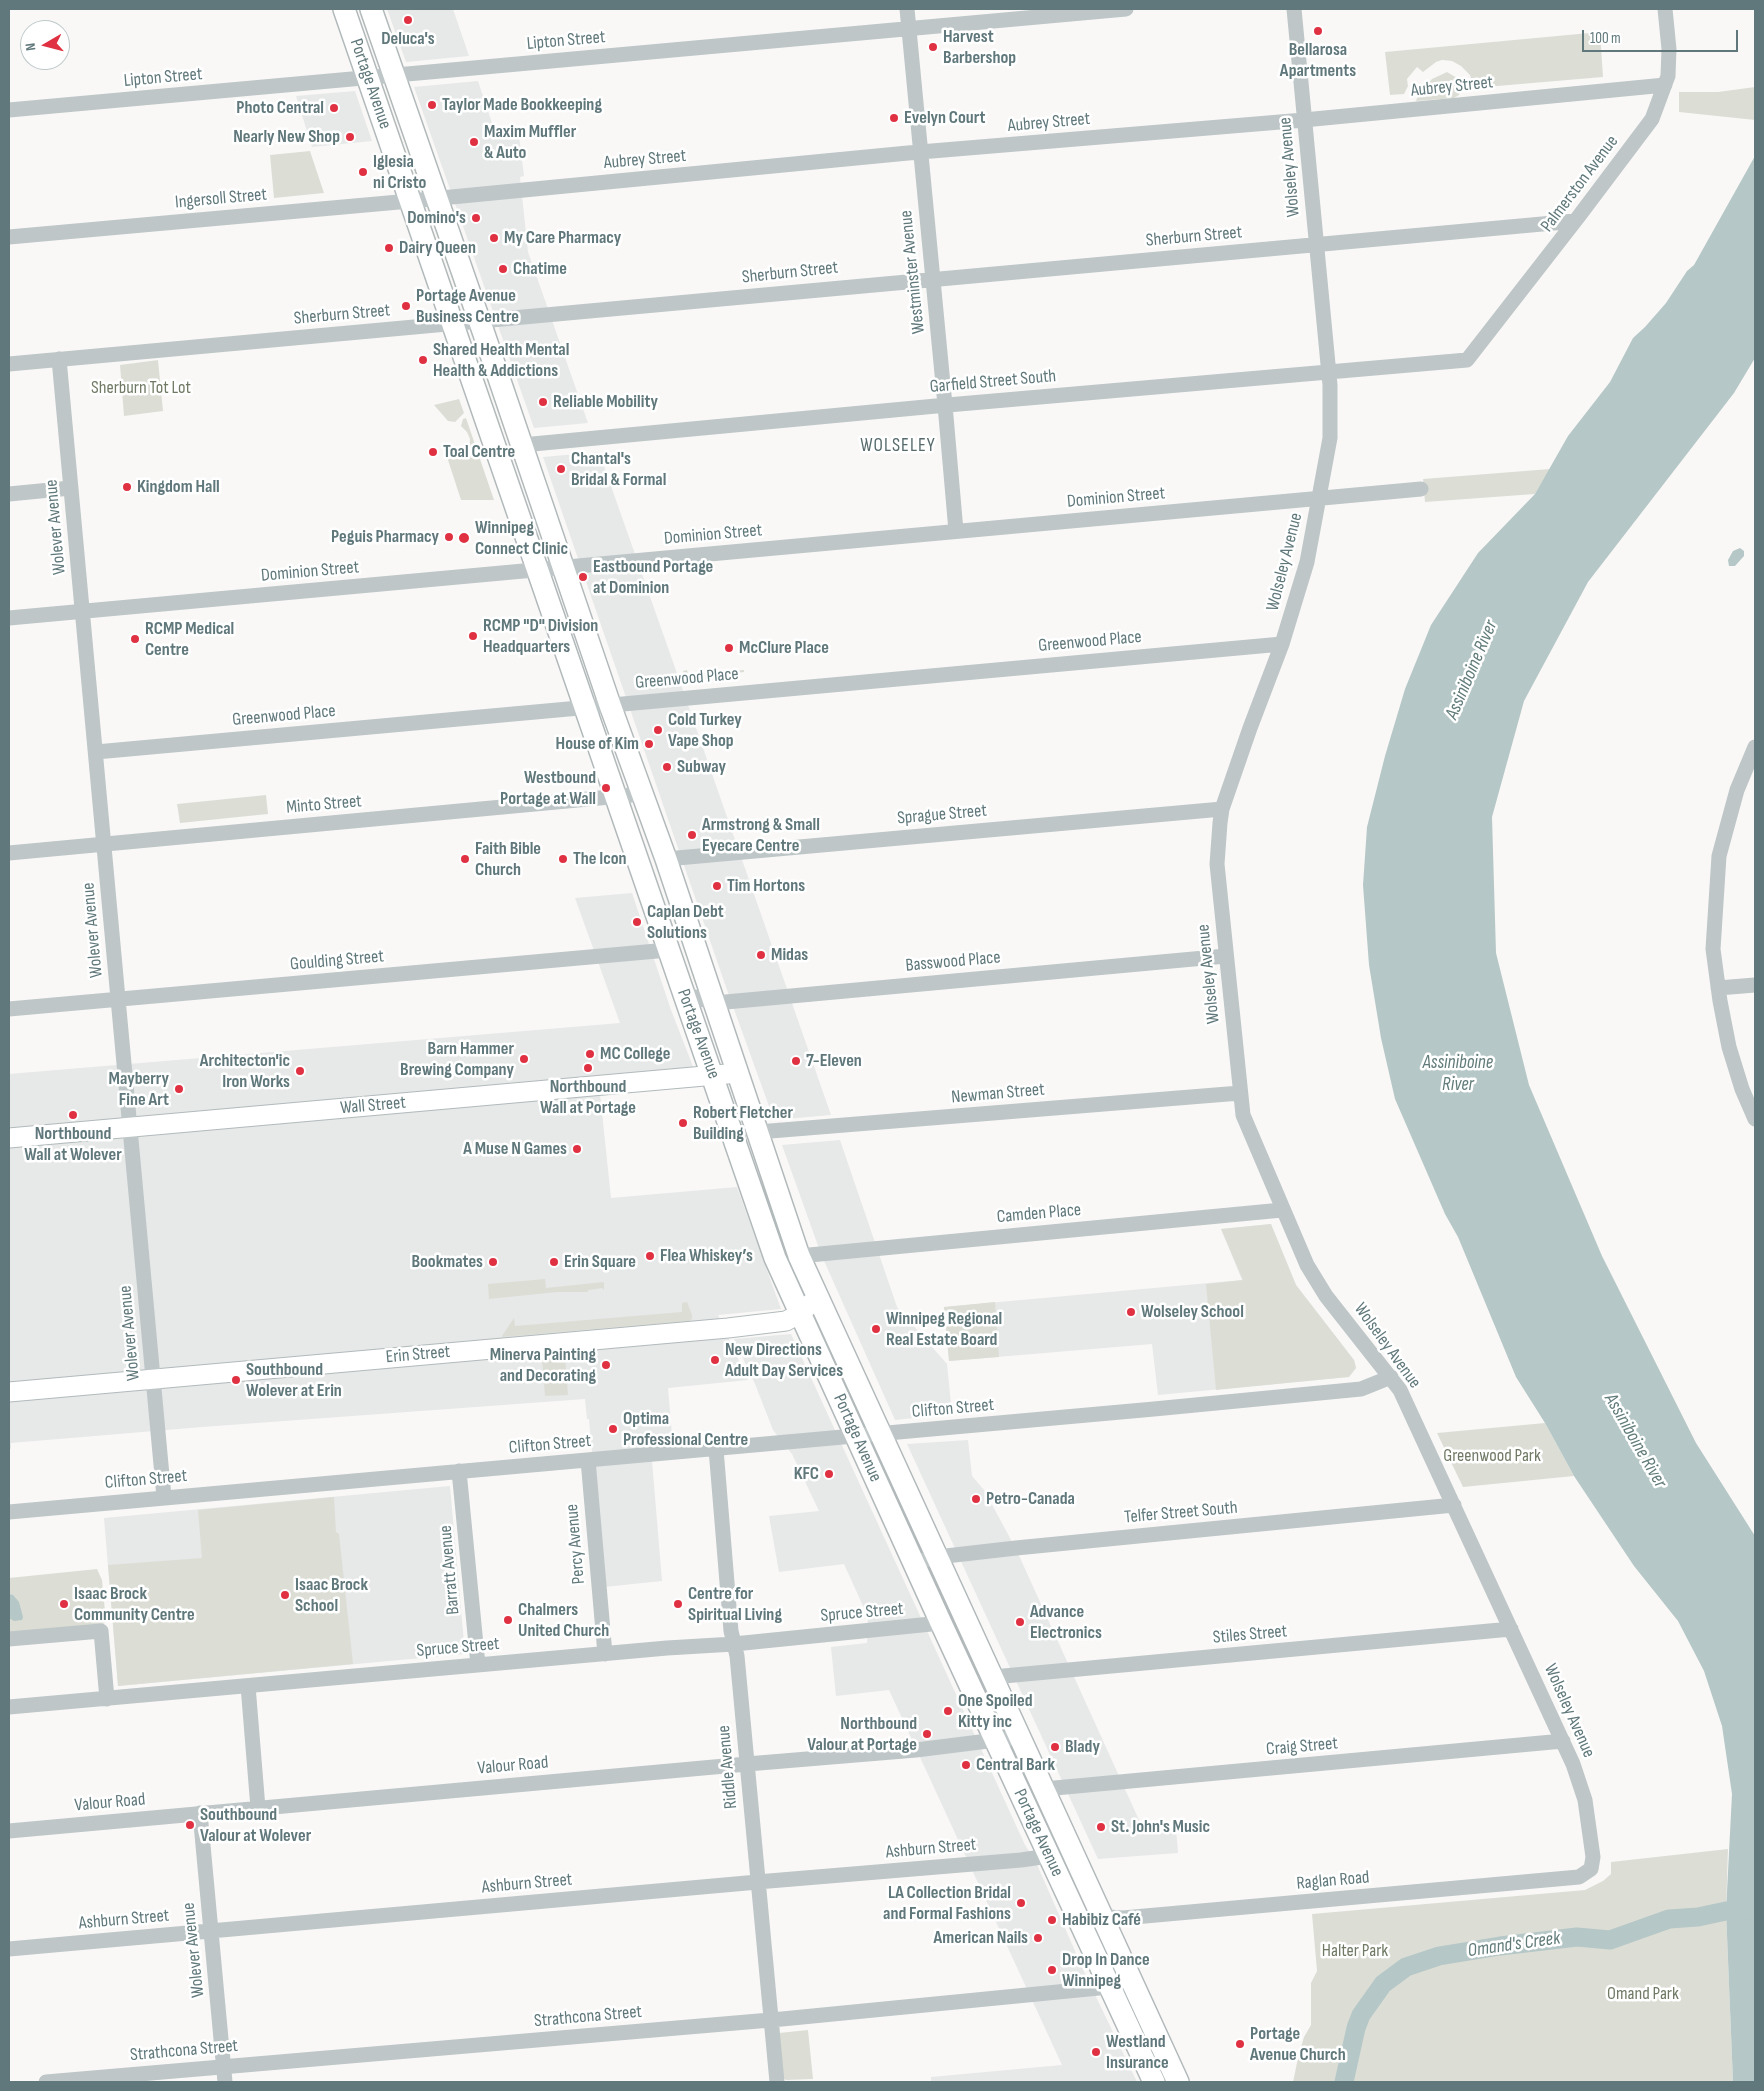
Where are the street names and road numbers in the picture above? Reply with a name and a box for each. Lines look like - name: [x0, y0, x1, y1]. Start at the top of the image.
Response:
- street label: Lipton Street: [526, 27, 606, 55]
- street label: Portage Avenue: [344, 36, 396, 132]
- street label: Lipton Street: [123, 64, 203, 92]
- street label: Aubrey Street: [1410, 72, 1494, 102]
- street label: Aubrey Street: [1007, 109, 1091, 137]
- street label: Wolseley Avenue: [1275, 116, 1305, 218]
- street label: Palmerston Avenue: [1537, 132, 1623, 236]
- street label: Aubrey Street: [603, 146, 687, 174]
- street label: Ingersoll Street: [174, 184, 268, 214]
- street label: Westminster Avenue: [896, 209, 930, 335]
- street label: Sherburn Street: [1145, 222, 1243, 252]
- street label: Sherburn Street: [741, 257, 839, 289]
- street label: Sherburn Street: [293, 300, 391, 330]
- street label: Garfield Street South: [929, 366, 1057, 398]
- street label: Wolever Avenue: [41, 479, 71, 575]
- street label: Dominion Street: [1066, 483, 1166, 513]
- street label: Wolseley Avenue: [1262, 511, 1308, 613]
- street label: Dominion Street: [663, 520, 763, 550]
- street label: Dominion Street: [260, 557, 360, 587]
- street label: Greenwood Place: [1037, 627, 1143, 657]
- street label: Greenwood Place: [634, 664, 740, 694]
- street label: Greenwood Place: [231, 701, 337, 731]
- street label: Minto Street: [285, 791, 363, 819]
- street label: Sprague Street: [896, 800, 988, 830]
- street label: Wolever Avenue: [78, 882, 108, 978]
- street label: Wolseley Avenue: [1193, 923, 1225, 1025]
- street label: Goulding Street: [289, 946, 385, 976]
- street label: Basswood Place: [905, 947, 1001, 977]
- street label: Portage Avenue: [672, 986, 724, 1082]
- street label: Newman Street: [950, 1079, 1046, 1109]
- street label: Wall Street: [339, 1092, 407, 1120]
- street label: Camden Place: [996, 1200, 1082, 1228]
- street label: Wolever Avenue: [115, 1285, 145, 1381]
- street label: Wolseley Avenue: [1349, 1299, 1425, 1393]
- street label: Erin Street: [385, 1341, 451, 1369]
- street label: Portage Avenue: [828, 1391, 886, 1485]
- street label: Clifton Street: [911, 1395, 995, 1423]
- street label: Clifton Street: [508, 1431, 592, 1459]
- street label: Clifton Street: [104, 1466, 188, 1494]
- street label: Telfer Street South: [1124, 1497, 1238, 1529]
- street label: Percy Avenue: [562, 1503, 590, 1585]
- street label: Barratt Avenue: [435, 1524, 465, 1616]
- street label: Spruce Street: [820, 1599, 904, 1627]
- street label: Stiles Street: [1212, 1621, 1288, 1649]
- street label: Spruce Street: [416, 1634, 500, 1662]
- street label: Wolseley Avenue: [1539, 1661, 1599, 1761]
- street label: Riddle Avenue: [714, 1724, 742, 1810]
- street label: Craig Street: [1265, 1733, 1339, 1761]
- street label: Valour Road: [477, 1752, 549, 1780]
- street label: Portage Avenue: [1008, 1786, 1068, 1880]
- street label: Valour Road: [74, 1789, 146, 1817]
- street label: Ashburn Street: [885, 1834, 977, 1864]
- street label: Raglan Road: [1296, 1867, 1370, 1895]
- street label: Ashburn Street: [481, 1869, 573, 1899]
- street label: Wolever Avenue: [178, 1901, 210, 1999]
- street label: Ashburn Street: [78, 1905, 170, 1935]
- street label: Strathcona Street: [533, 2002, 643, 2032]
- street label: Strathcona Street: [129, 2036, 239, 2066]

